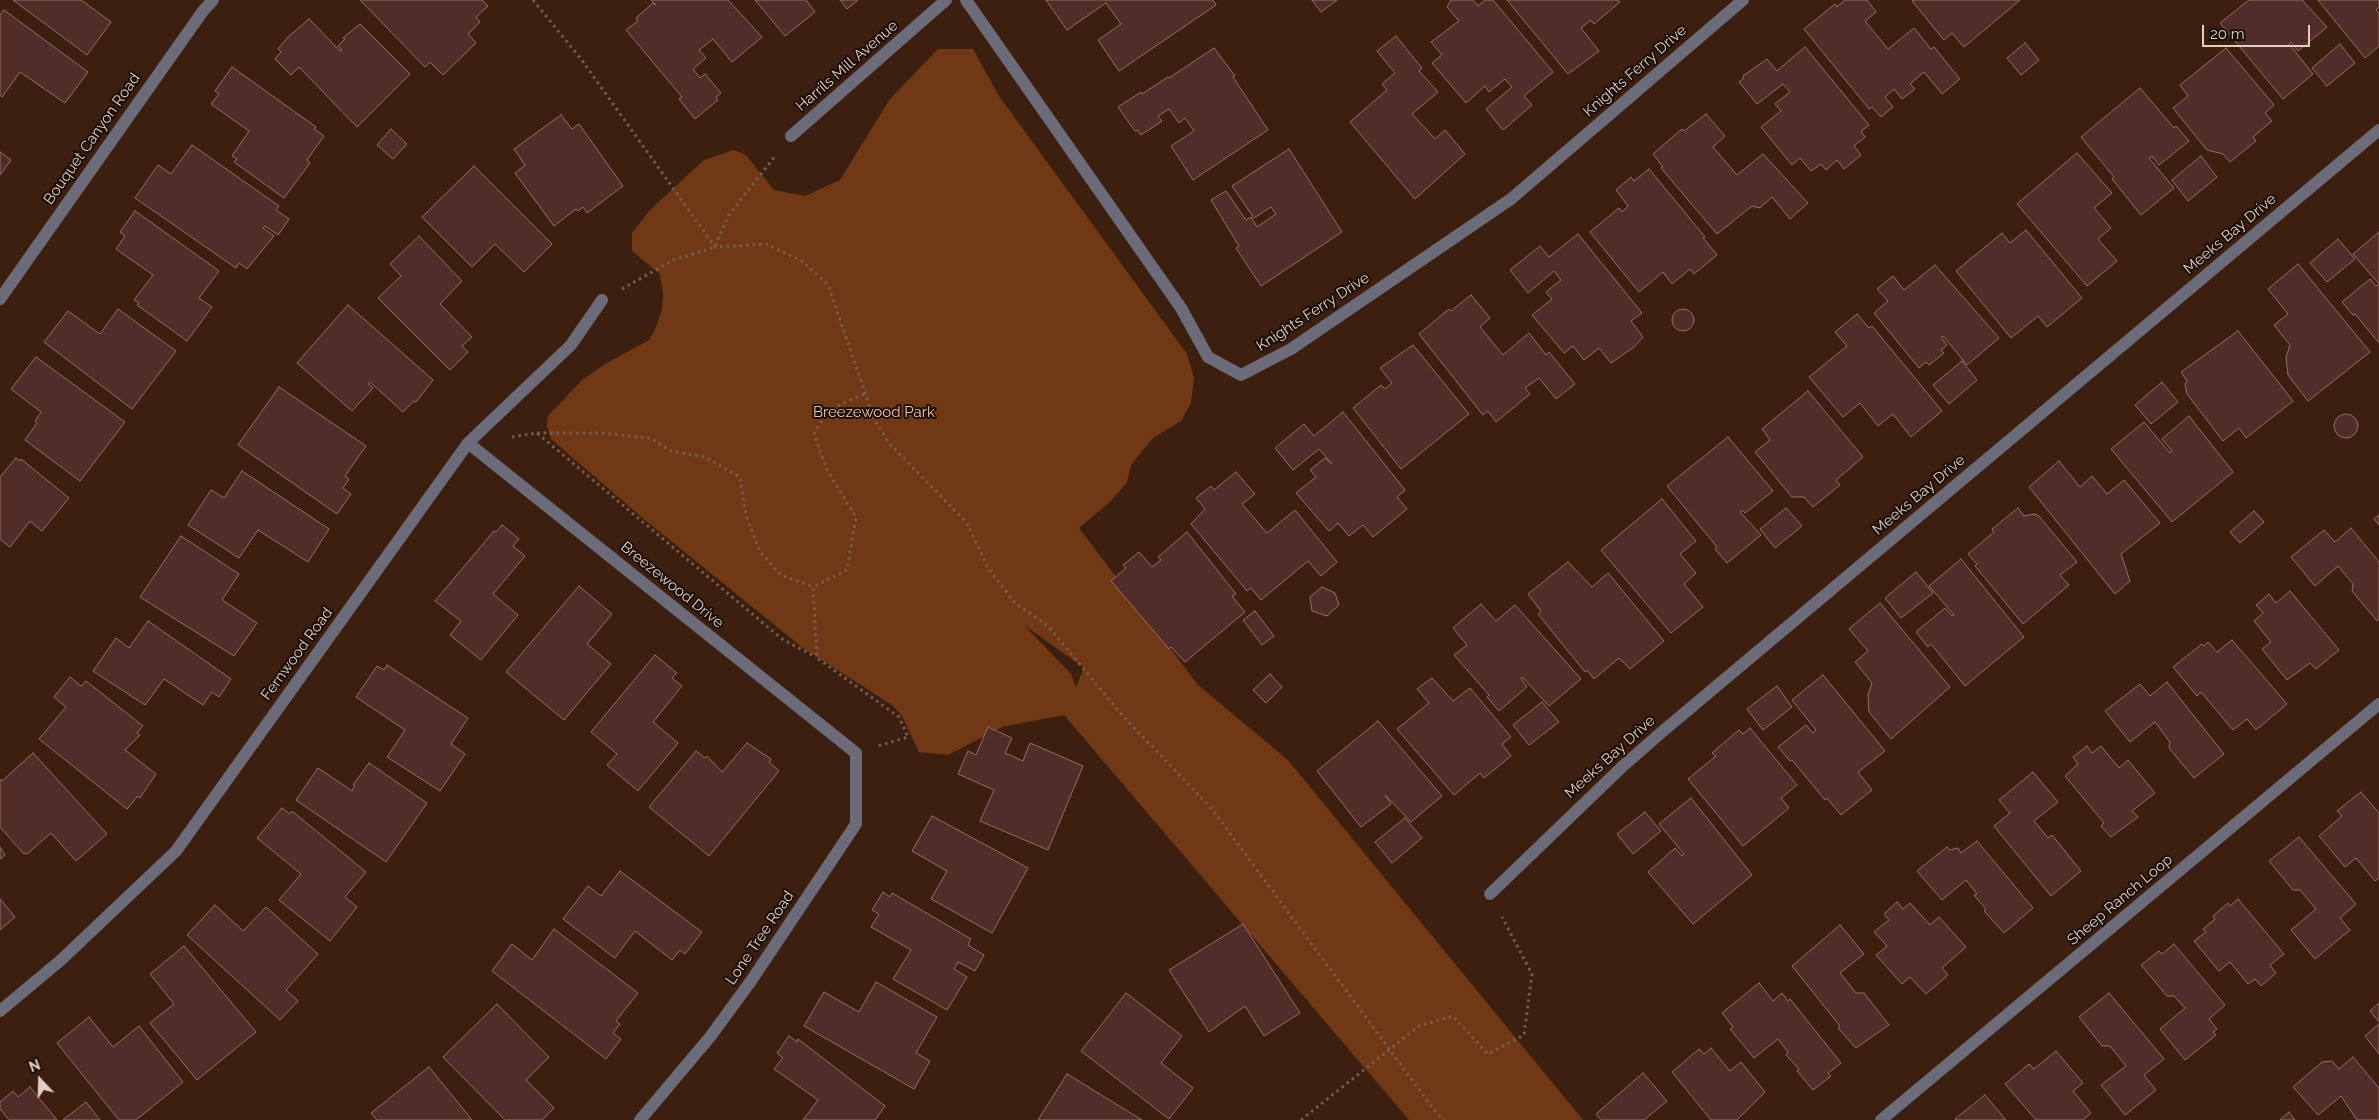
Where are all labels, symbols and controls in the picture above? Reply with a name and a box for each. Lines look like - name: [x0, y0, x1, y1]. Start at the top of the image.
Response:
- scale bar: [2204, 15, 2312, 47]
- street label: Harrils Mill Avenue: [792, 17, 902, 115]
- street label: Knights Ferry Drive: [1580, 21, 1690, 121]
- text: 20 m: [2210, 25, 2245, 43]
- street label: Bouquet Canyon Road: [40, 70, 144, 208]
- street label: Meeks Bay Drive: [2180, 190, 2280, 278]
- street label: Knights Ferry Drive: [1253, 269, 1373, 355]
- park label: Breezewood Park: [813, 403, 935, 421]
- street label: Meeks Bay Drive: [1869, 451, 1969, 539]
- street label: Breezewood Drive: [617, 538, 727, 632]
- street label: Fernwood Road: [257, 604, 337, 704]
- street label: Meeks Bay Drive: [1561, 712, 1659, 802]
- street label: Sheep Ranch Loop: [2064, 851, 2176, 949]
- street label: Lone Tree Road: [722, 888, 798, 988]
- north arrow: [15, 1055, 65, 1105]
- text: N: [27, 1057, 42, 1075]

